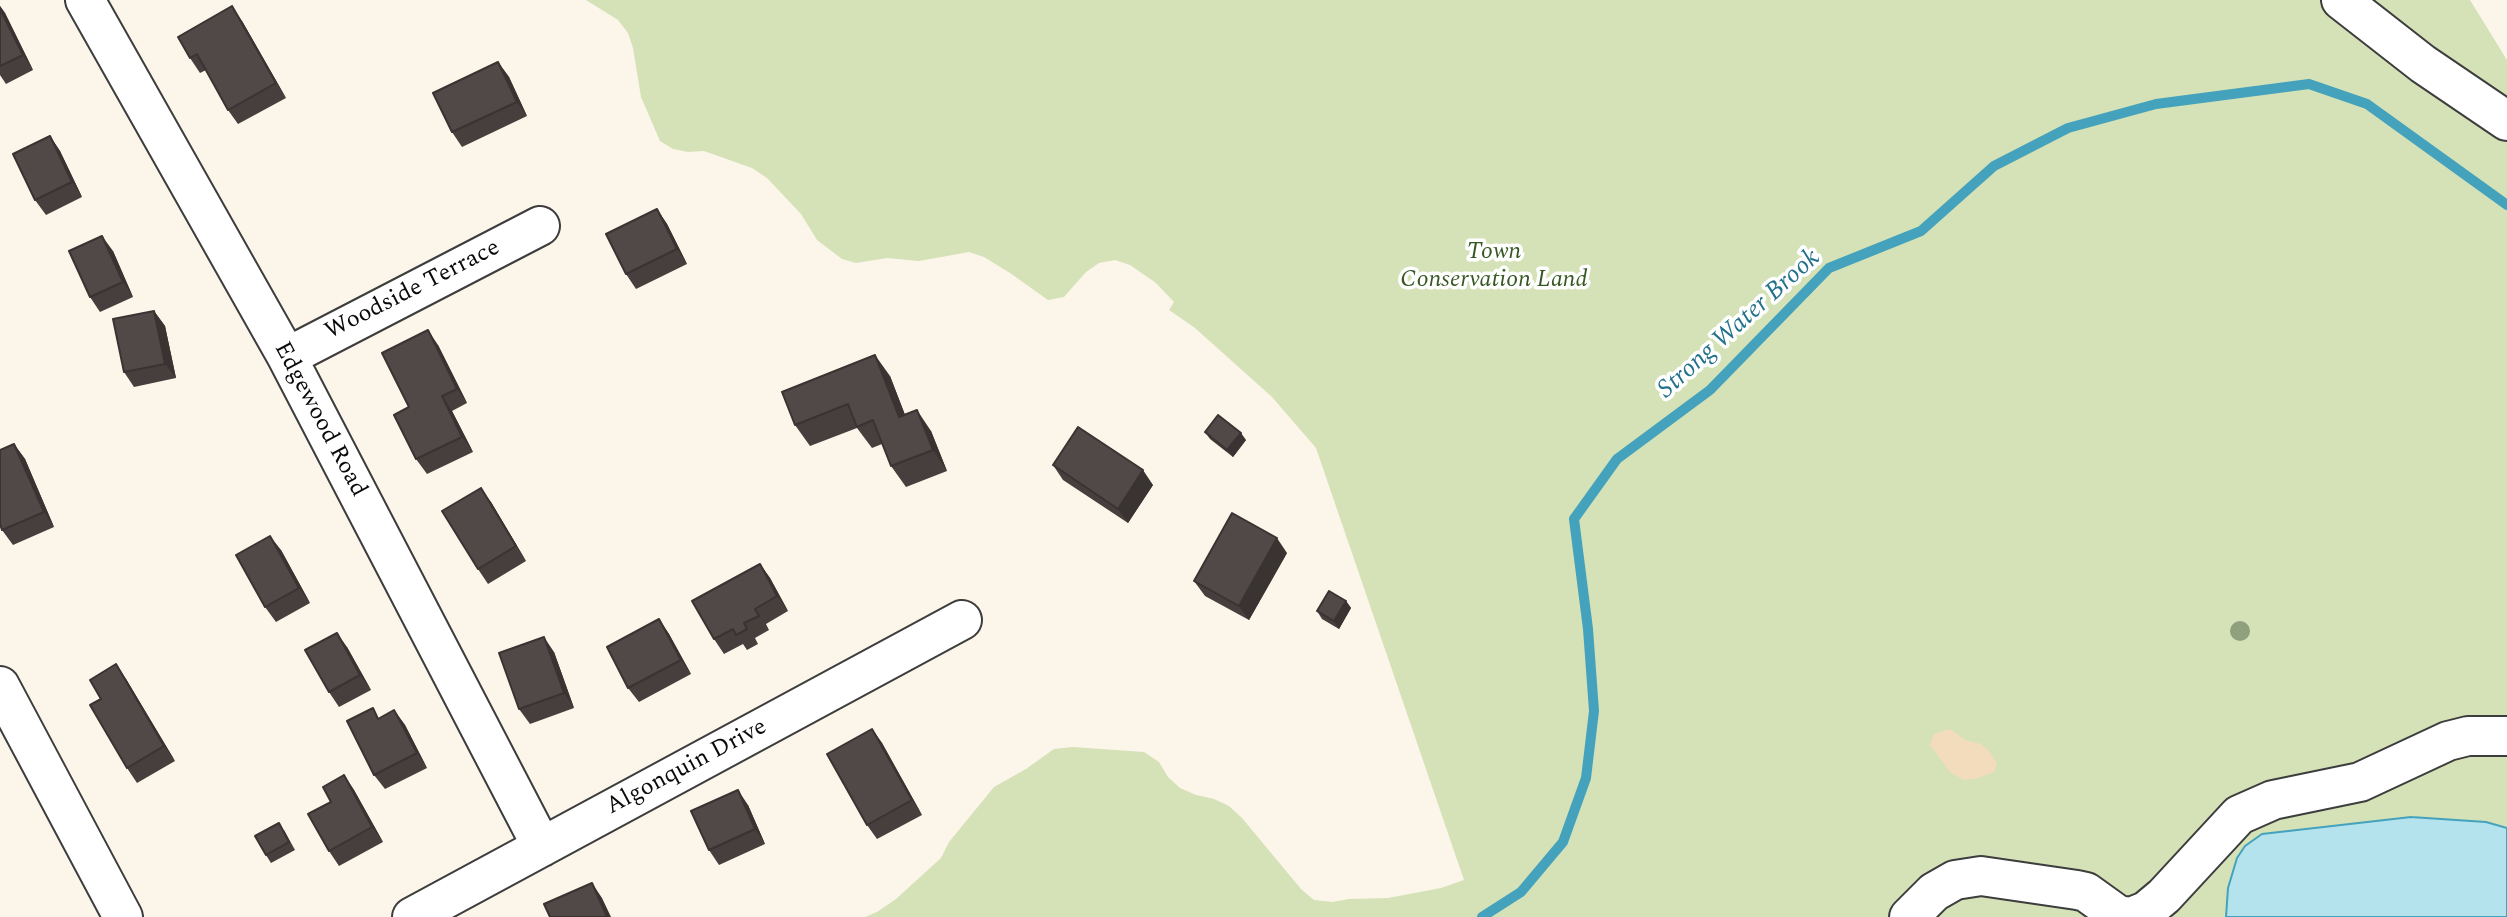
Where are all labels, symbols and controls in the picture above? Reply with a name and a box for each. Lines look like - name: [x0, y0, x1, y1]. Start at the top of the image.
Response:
- street label: Woodside Terrace: [321, 235, 505, 347]
- park label: Town Conservation Land: [1400, 239, 1588, 295]
- water label: Strong Water Brook: [1652, 244, 1828, 406]
- street label: Edgewood Road: [266, 338, 372, 502]
- street label: Algonquin Drive: [602, 714, 772, 822]

